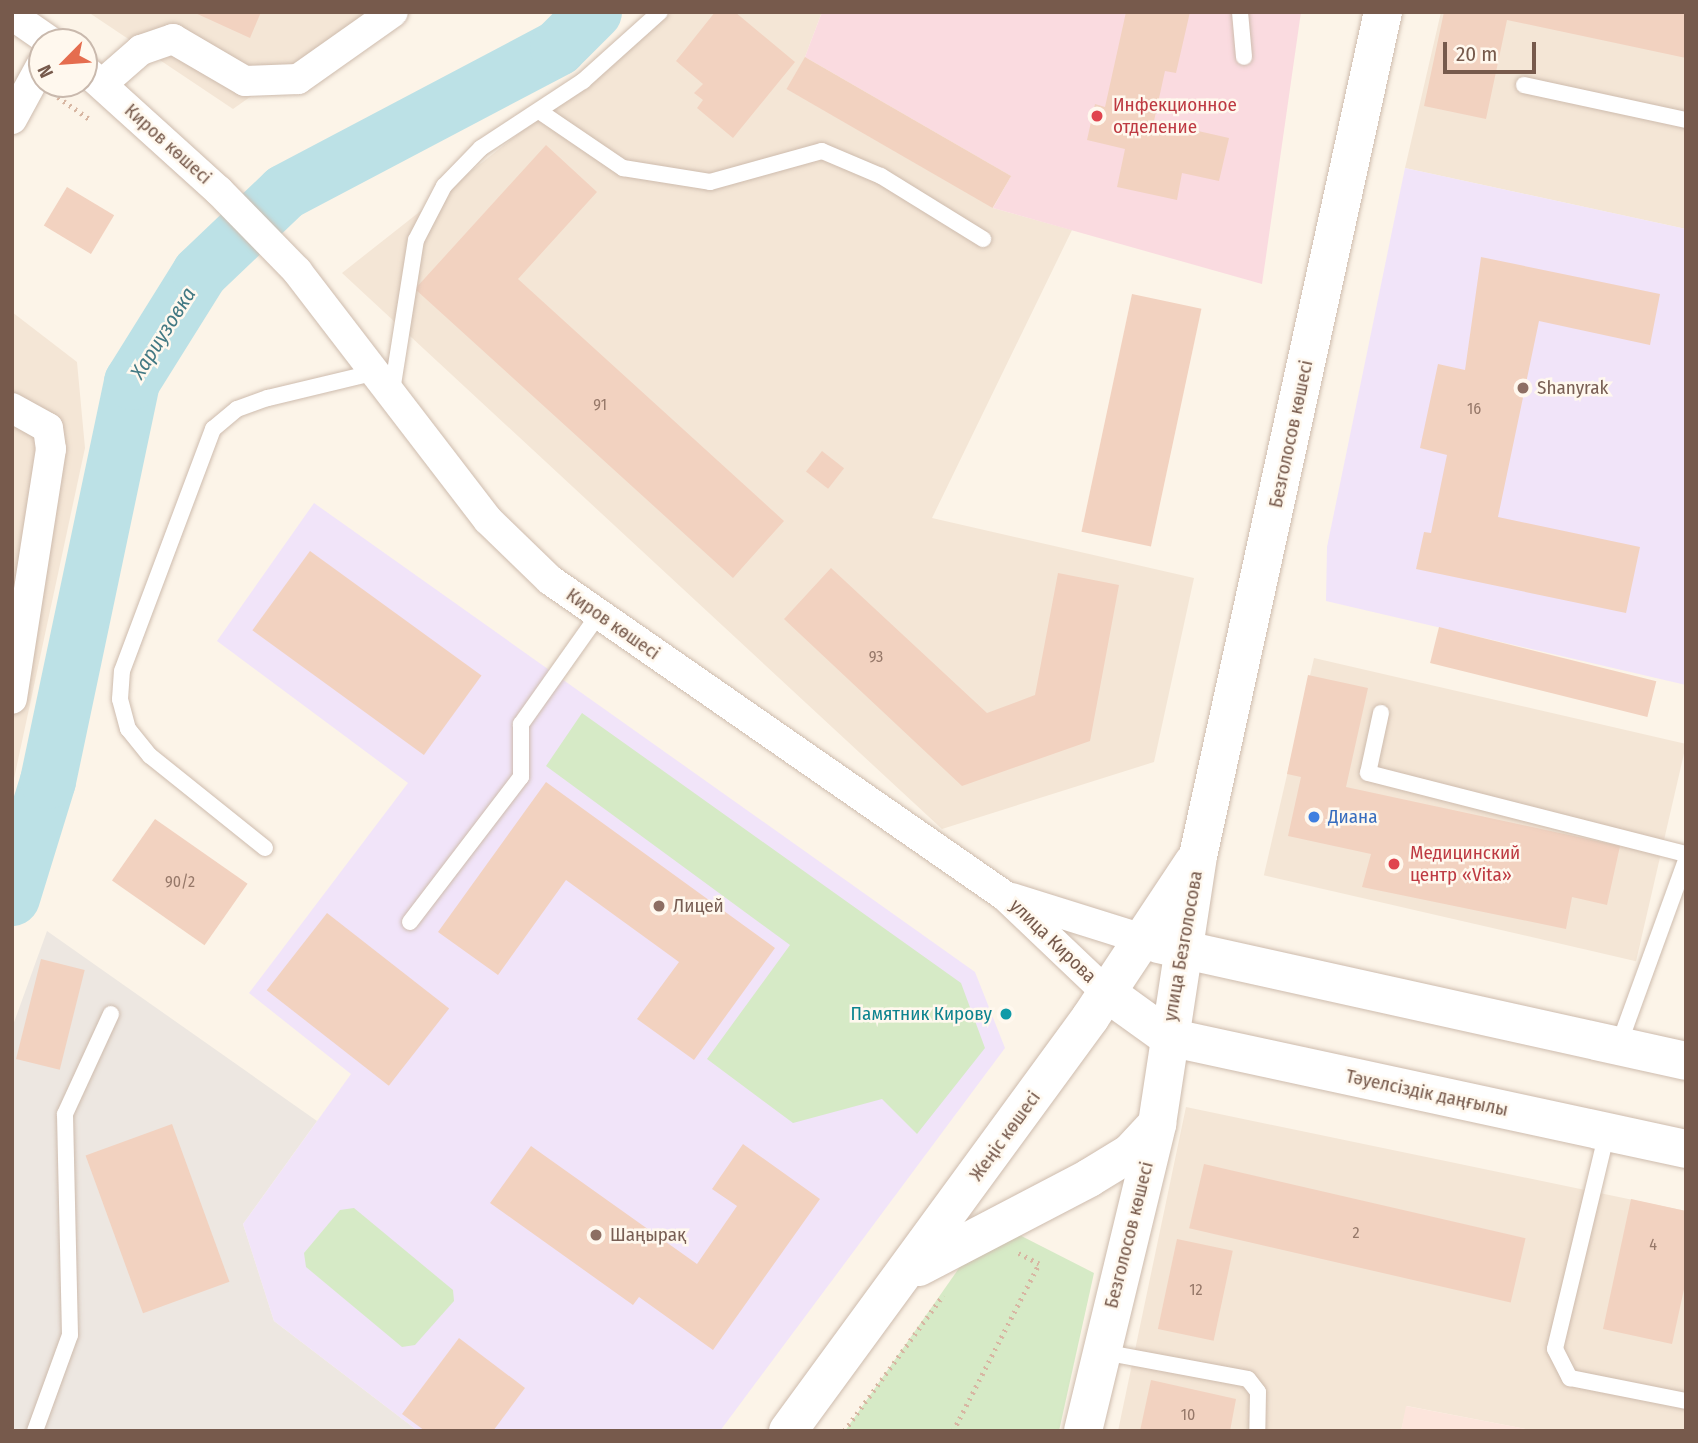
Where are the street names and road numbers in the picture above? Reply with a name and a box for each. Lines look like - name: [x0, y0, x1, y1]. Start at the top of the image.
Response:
- street label: Киров көшесі: [120, 99, 216, 189]
- street label: Безголосов көшесі: [1264, 358, 1318, 510]
- street label: Киров көшесі: [562, 583, 664, 665]
- street label: улица Безголосова: [1159, 869, 1207, 1023]
- street label: улица Кирова: [1005, 894, 1101, 988]
- street label: Тәуелсіздік даңғылы: [1344, 1065, 1510, 1121]
- street label: Жеңіс көшесі: [965, 1087, 1045, 1185]
- street label: Безголосов көшесі: [1100, 1159, 1158, 1311]

